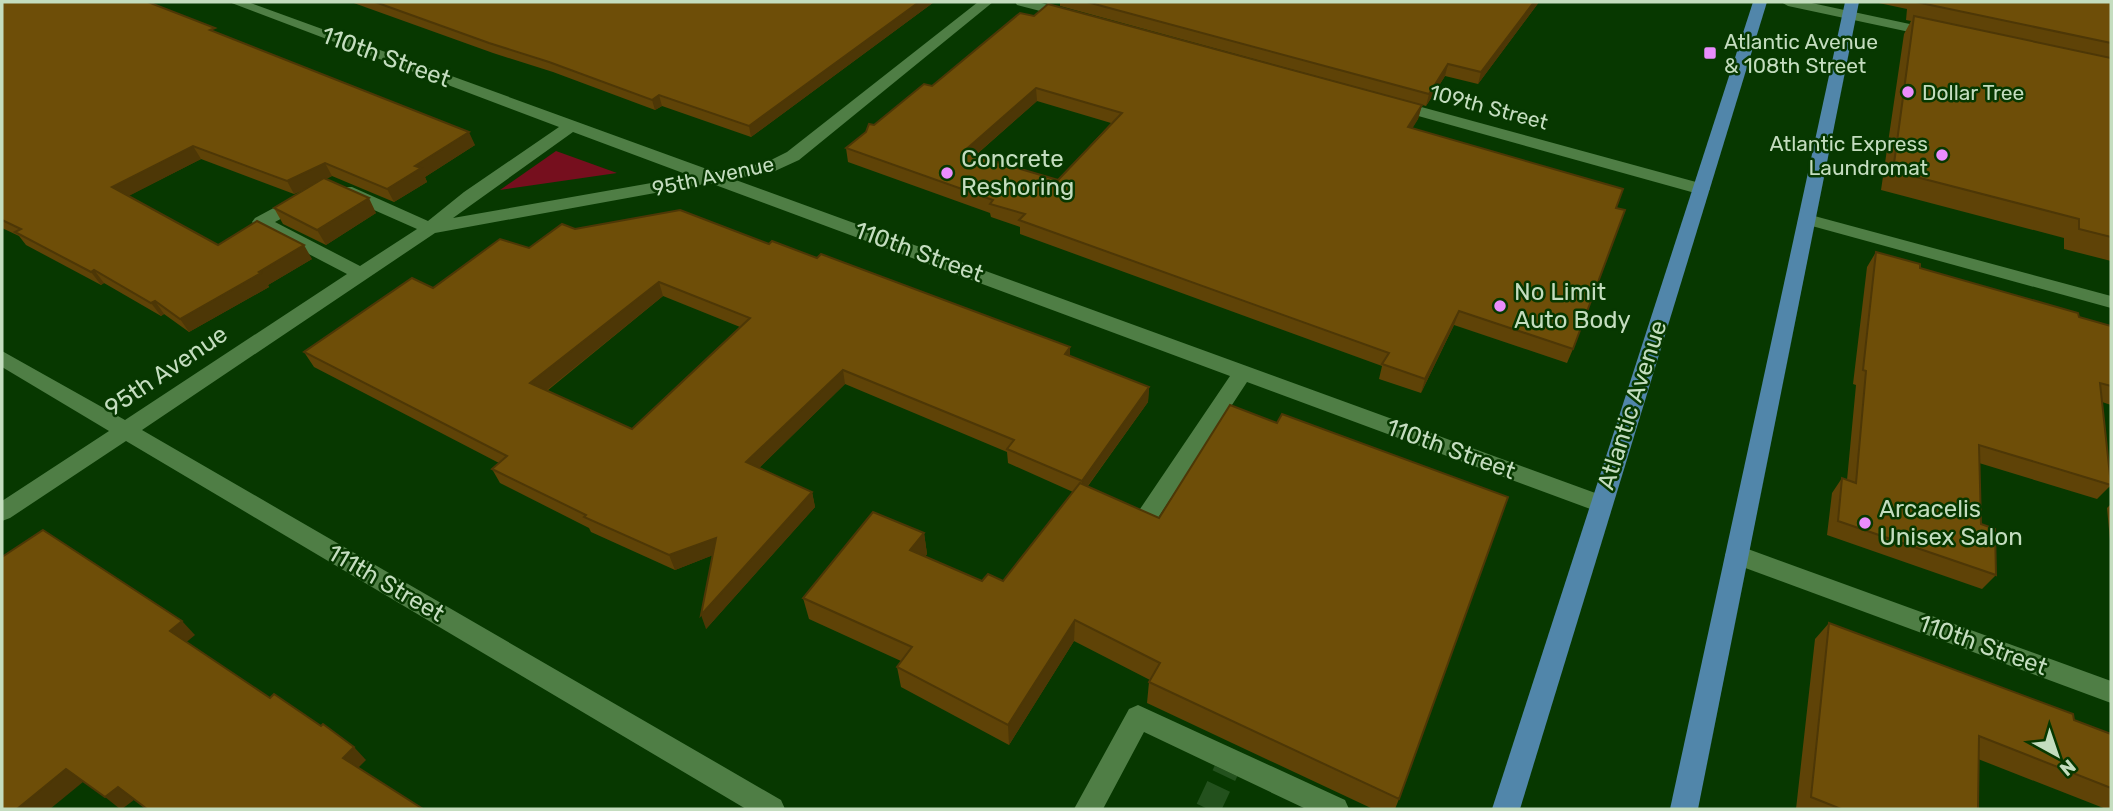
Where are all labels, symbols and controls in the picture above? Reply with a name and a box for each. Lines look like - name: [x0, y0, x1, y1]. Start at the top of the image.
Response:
- street label: 110th Street: [318, 21, 454, 93]
- place label: Atlantic Avenue & 108th Street: [1724, 29, 1878, 78]
- marker: Atlantic Avenue & 108th Street: [1702, 45, 1718, 61]
- street label: 109th Street: [1427, 79, 1551, 135]
- place label: Dollar Tree: [1922, 80, 2024, 105]
- marker: Dollar Tree: [1900, 84, 1916, 100]
- place label: Atlantic Express Laundromat: [1769, 131, 1928, 180]
- place label: Concrete Reshoring: [961, 145, 1074, 201]
- marker: Atlantic Express Laundromat: [1934, 147, 1950, 163]
- street label: 95th Avenue: [650, 151, 776, 201]
- marker: Concrete Reshoring: [939, 165, 955, 181]
- street label: 110th Street: [851, 216, 987, 288]
- place label: No Limit Auto Body: [1514, 278, 1631, 334]
- marker: No Limit Auto Body: [1492, 298, 1508, 314]
- street label: Atlantic Avenue: [1591, 317, 1673, 493]
- street label: 95th Avenue: [99, 320, 233, 422]
- street label: 110th Street: [1383, 413, 1519, 485]
- place label: Arcacelis Unisex Salon: [1879, 495, 2023, 551]
- marker: Arcacelis Unisex Salon: [1857, 515, 1873, 531]
- street label: 111th Street: [323, 538, 449, 628]
- street label: 110th Street: [1915, 609, 2051, 681]
- north arrow: [2022, 720, 2092, 790]
- text: N: [2055, 754, 2080, 781]

